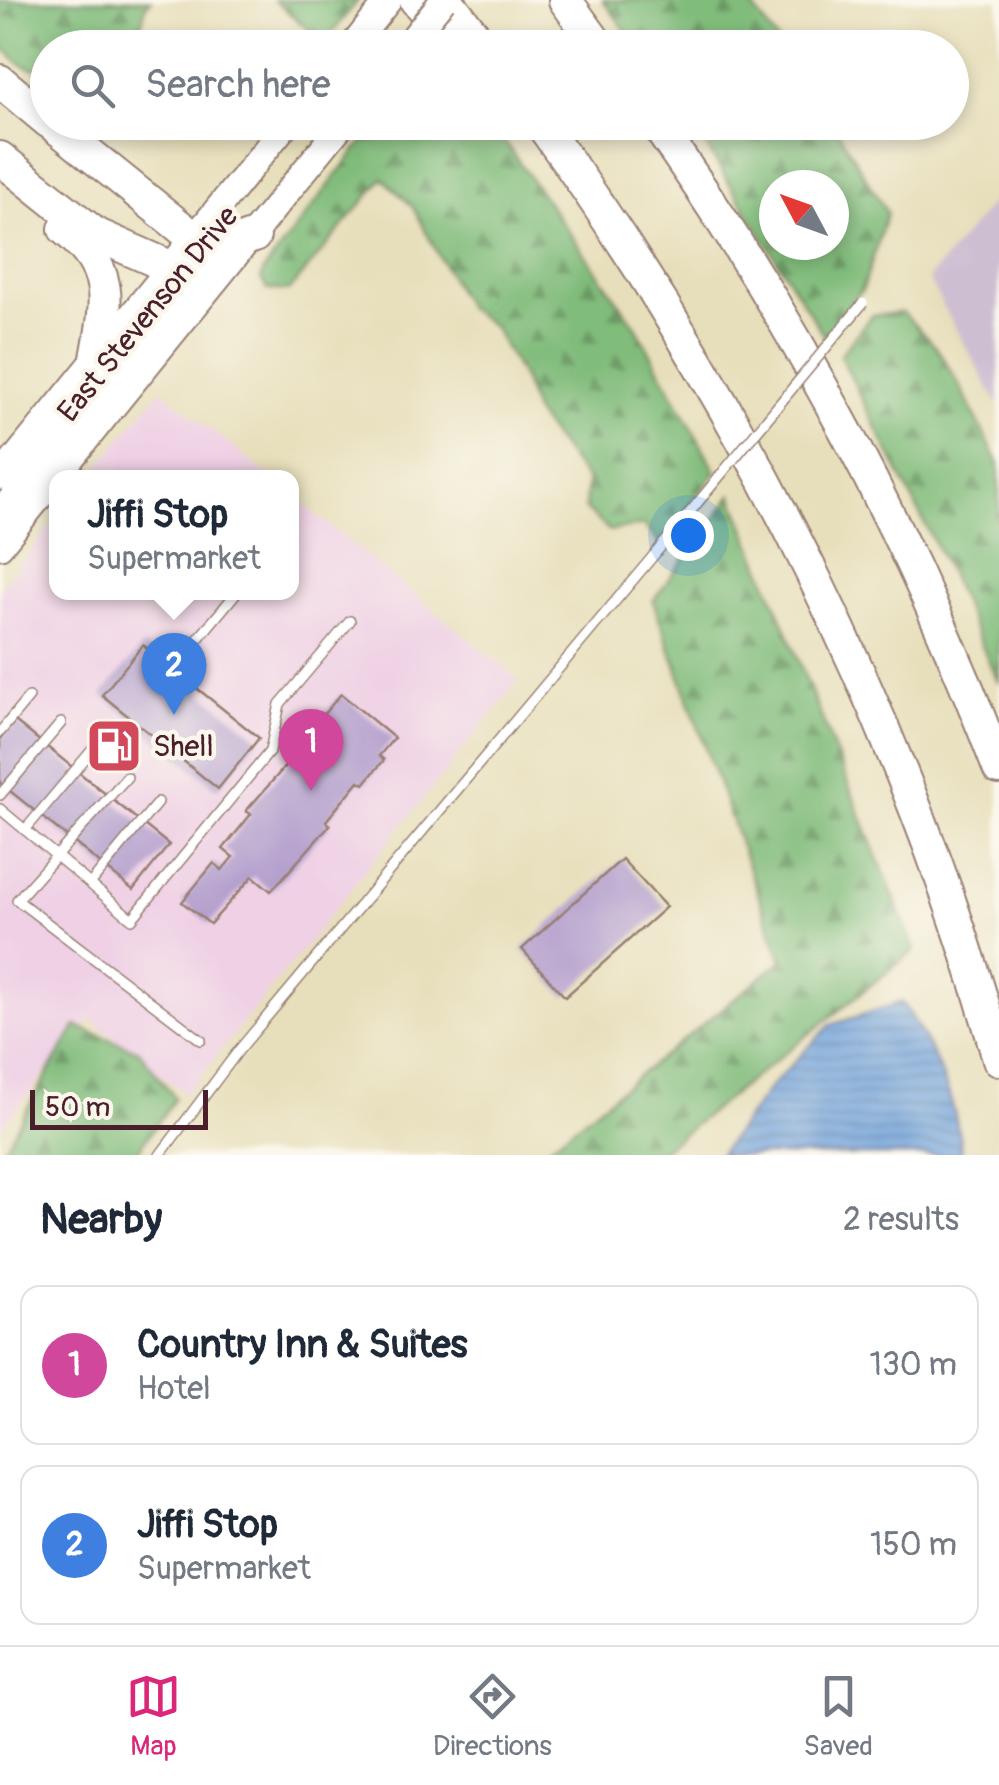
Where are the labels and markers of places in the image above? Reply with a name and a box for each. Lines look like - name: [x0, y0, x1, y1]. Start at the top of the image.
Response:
- pin: 2: [142, 632, 206, 715]
- pin: 1: [278, 708, 344, 791]
- fuel station icon: Shell: [84, 716, 144, 776]
- place label: Shell: [153, 728, 214, 765]

